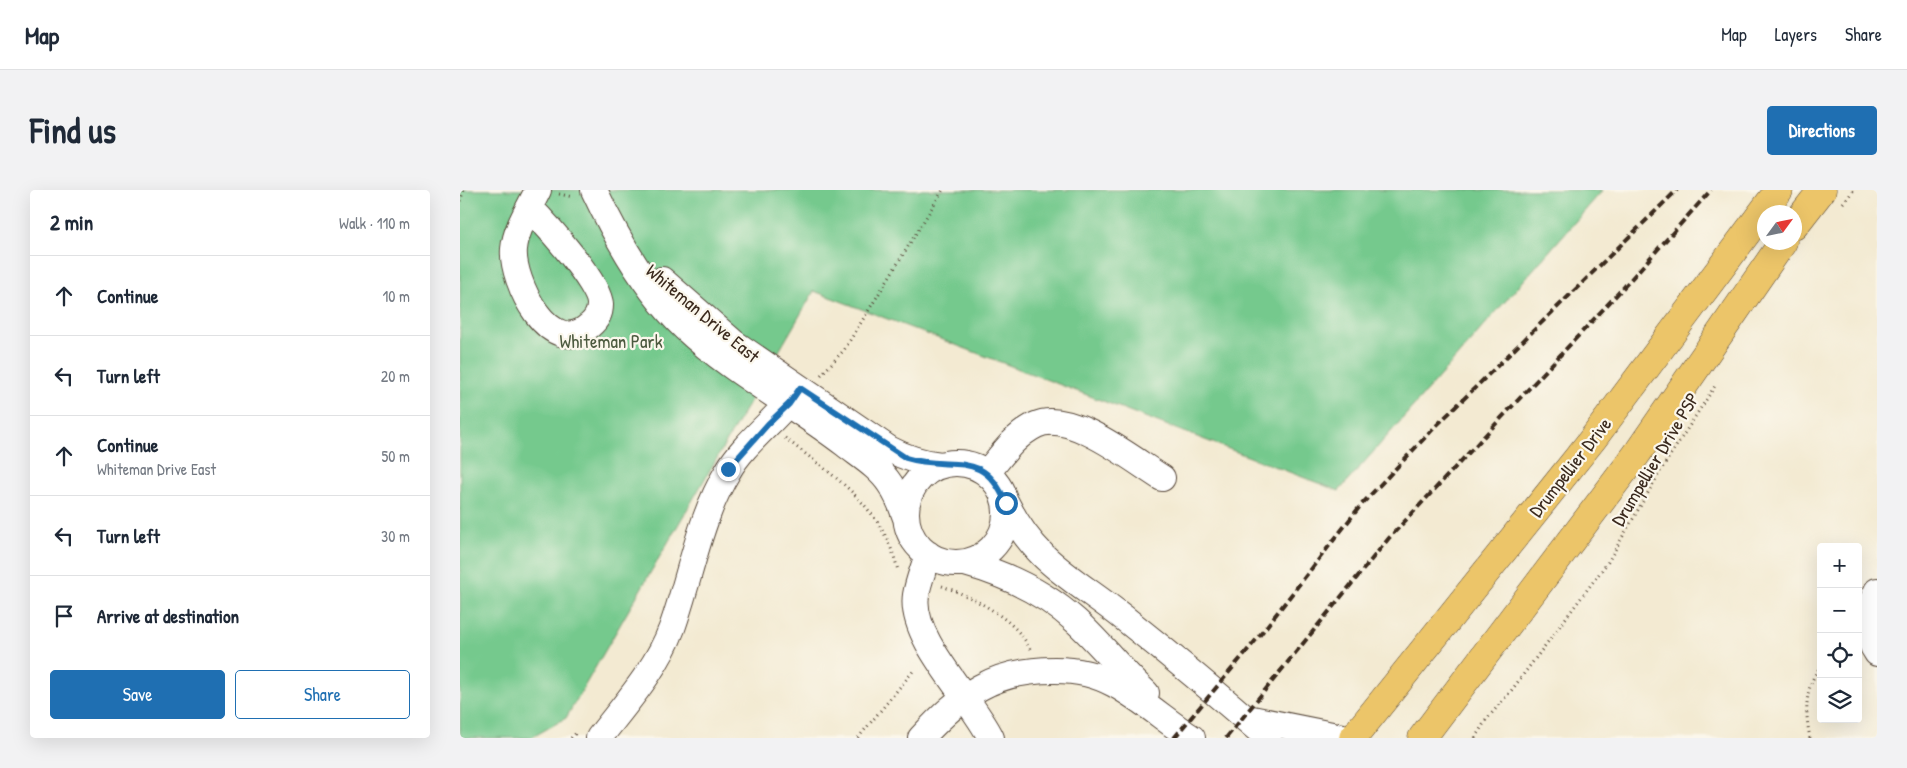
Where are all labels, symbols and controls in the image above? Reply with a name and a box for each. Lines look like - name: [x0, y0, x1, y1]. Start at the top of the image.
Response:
- text: Map: [25, 19, 59, 51]
- text: Map: [1721, 22, 1747, 47]
- text: Layers: [1775, 22, 1817, 47]
- text: Share: [1845, 22, 1882, 47]
- button: Directions: [1767, 106, 1877, 155]
- text: Find us: [30, 107, 116, 154]
- north arrow: [1757, 205, 1802, 250]
- text: 2 min: [50, 208, 93, 237]
- text: Walk · 110 m: [339, 212, 410, 234]
- street label: Whiteman Drive East: [641, 258, 766, 369]
- icon: ahead: [50, 282, 78, 310]
- text: Continue: [97, 283, 158, 309]
- text: 10 m: [382, 285, 410, 307]
- park label: Whiteman Park: [559, 328, 663, 354]
- icon: left: [50, 362, 78, 390]
- text: Turn left: [97, 363, 160, 389]
- text: 20 m: [381, 365, 410, 387]
- street label: Drumpellier Drive PSP: [1605, 387, 1705, 531]
- street label: Drumpellier Drive: [1523, 411, 1617, 522]
- text: Continue: [97, 432, 158, 458]
- icon: ahead: [50, 442, 78, 470]
- text: 50 m: [382, 445, 410, 467]
- text: Whiteman Drive East: [97, 458, 216, 480]
- route end: [717, 458, 740, 481]
- route start: [995, 492, 1018, 515]
- icon: left: [50, 522, 78, 550]
- text: Turn left: [97, 523, 160, 549]
- text: 30 m: [381, 525, 410, 547]
- map controls: [1817, 543, 1862, 723]
- button: +: [1817, 543, 1862, 588]
- button: −: [1817, 588, 1862, 633]
- icon: arrive: [50, 602, 78, 630]
- text: Arrive at destination: [97, 603, 239, 629]
- button: locate: [1817, 633, 1862, 678]
- button: Save: [50, 670, 225, 719]
- button: Share: [235, 670, 410, 719]
- button: layers: [1817, 678, 1862, 723]

